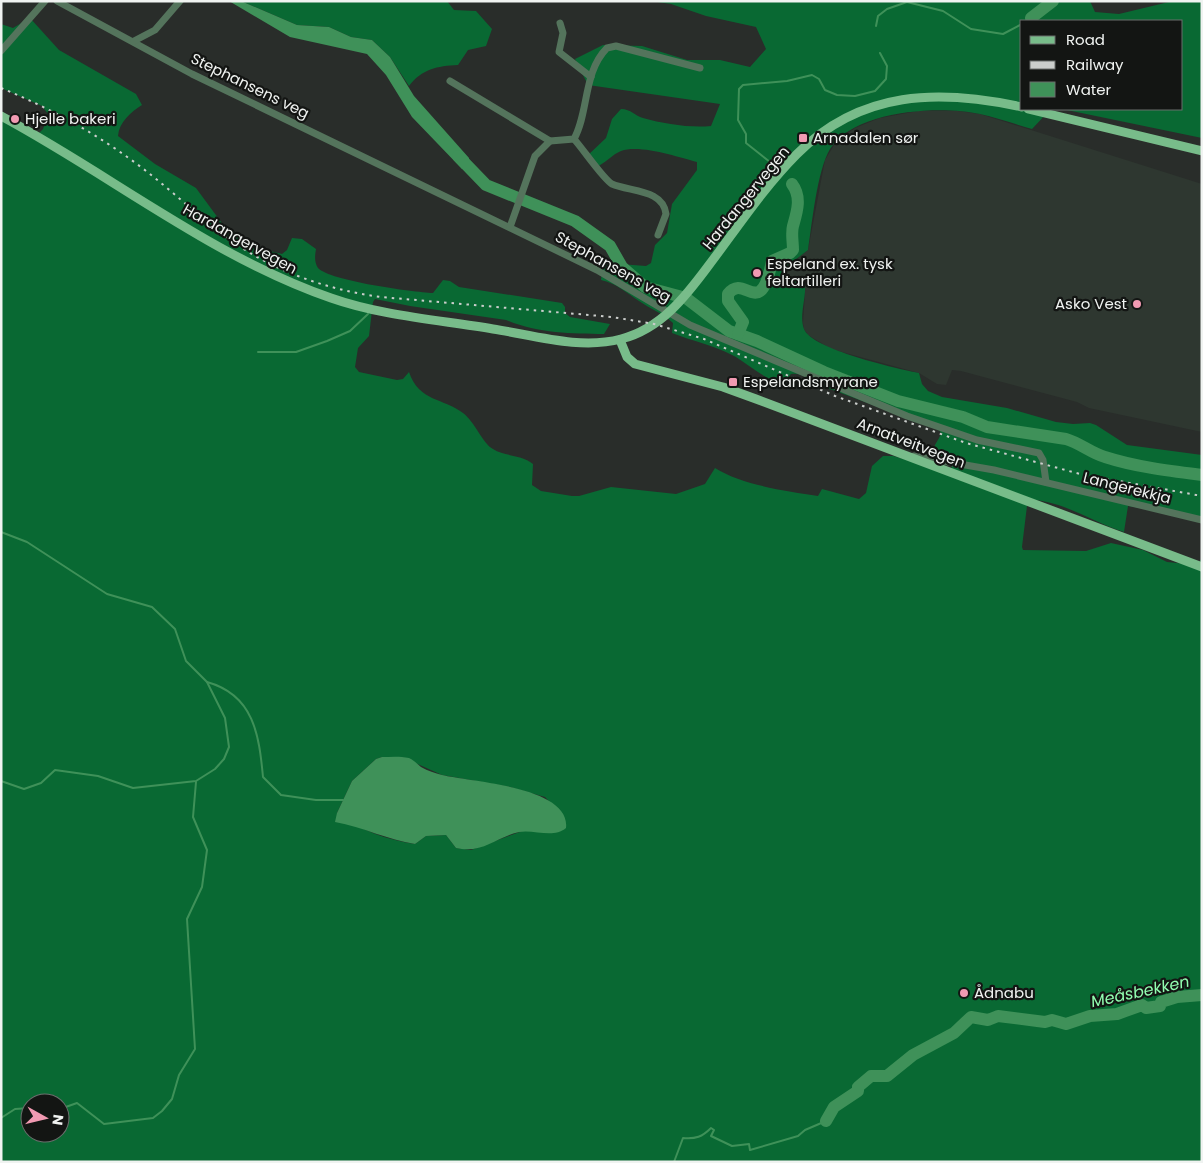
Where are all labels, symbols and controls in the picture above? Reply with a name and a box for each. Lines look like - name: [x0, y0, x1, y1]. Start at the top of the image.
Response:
- legend: [1020, 20, 1183, 110]
- text: Road: [1066, 29, 1105, 50]
- street label: Stephansens veg: [187, 48, 313, 123]
- text: Railway: [1066, 54, 1124, 75]
- text: Water: [1066, 79, 1112, 100]
- place label: Hjelle bakeri: [25, 108, 116, 129]
- marker: Hjelle bakeri: [9, 113, 21, 125]
- place label: Arnadalen sør: [813, 127, 919, 148]
- marker: Arnadalen sør: [797, 132, 809, 144]
- street label: Hardangervegen: [697, 141, 794, 254]
- street label: Hardangervegen: [179, 198, 301, 279]
- street label: Stephansens veg: [552, 226, 675, 307]
- place label: Espeland ex. tysk feltartilleri: [767, 253, 893, 291]
- marker: Espeland ex. tysk feltartilleri: [751, 267, 763, 279]
- place label: Asko Vest: [1055, 293, 1127, 314]
- marker: Asko Vest: [1131, 298, 1143, 310]
- place label: Espelandsmyrane: [743, 371, 878, 392]
- marker: Espelandsmyrane: [727, 376, 739, 388]
- street label: Arnatveitvegen: [854, 412, 968, 473]
- street label: Langerekkja: [1081, 466, 1173, 509]
- water label: Meåsbekken: [1089, 970, 1192, 1013]
- place label: Ådnabu: [974, 982, 1034, 1003]
- marker: Ådnabu: [958, 987, 970, 999]
- north arrow: [20, 1093, 70, 1143]
- text: N: [47, 1113, 69, 1126]

